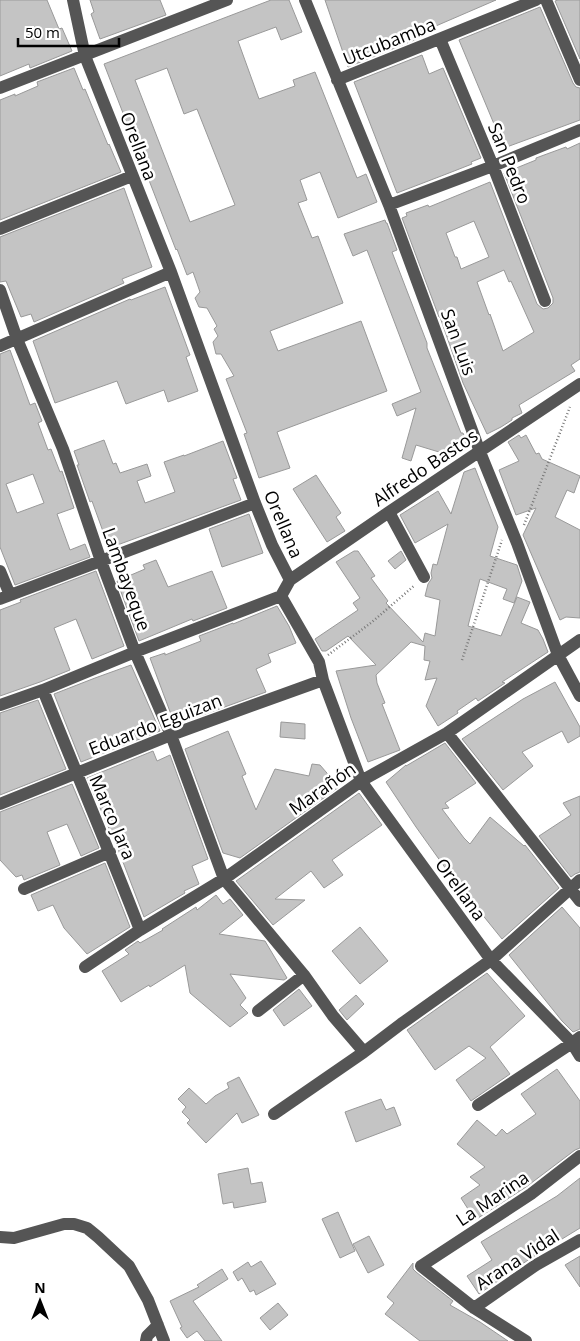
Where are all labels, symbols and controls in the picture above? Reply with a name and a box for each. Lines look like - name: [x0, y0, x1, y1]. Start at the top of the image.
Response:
- street label: Utcubamba: [339, 12, 439, 70]
- scale bar: [18, 15, 119, 47]
- text: 50 m: [25, 22, 60, 42]
- street label: Orellana: [115, 108, 163, 184]
- street label: San Pedro: [483, 119, 537, 207]
- street label: San Luis: [436, 305, 482, 379]
- street label: Alfredo Bastos: [368, 423, 482, 511]
- street label: Orellana: [259, 486, 309, 562]
- street label: Lambayeque: [97, 524, 157, 634]
- street label: Eduardo Eguizan: [85, 688, 225, 760]
- street label: Marañón: [284, 756, 360, 820]
- street label: Marco Jara: [84, 771, 142, 863]
- street label: Orellana: [430, 853, 492, 925]
- street label: La Marina: [451, 1165, 533, 1231]
- street label: Arana Vidal: [471, 1223, 563, 1295]
- north arrow: [15, 1276, 65, 1326]
- text: N: [34, 1278, 46, 1297]

